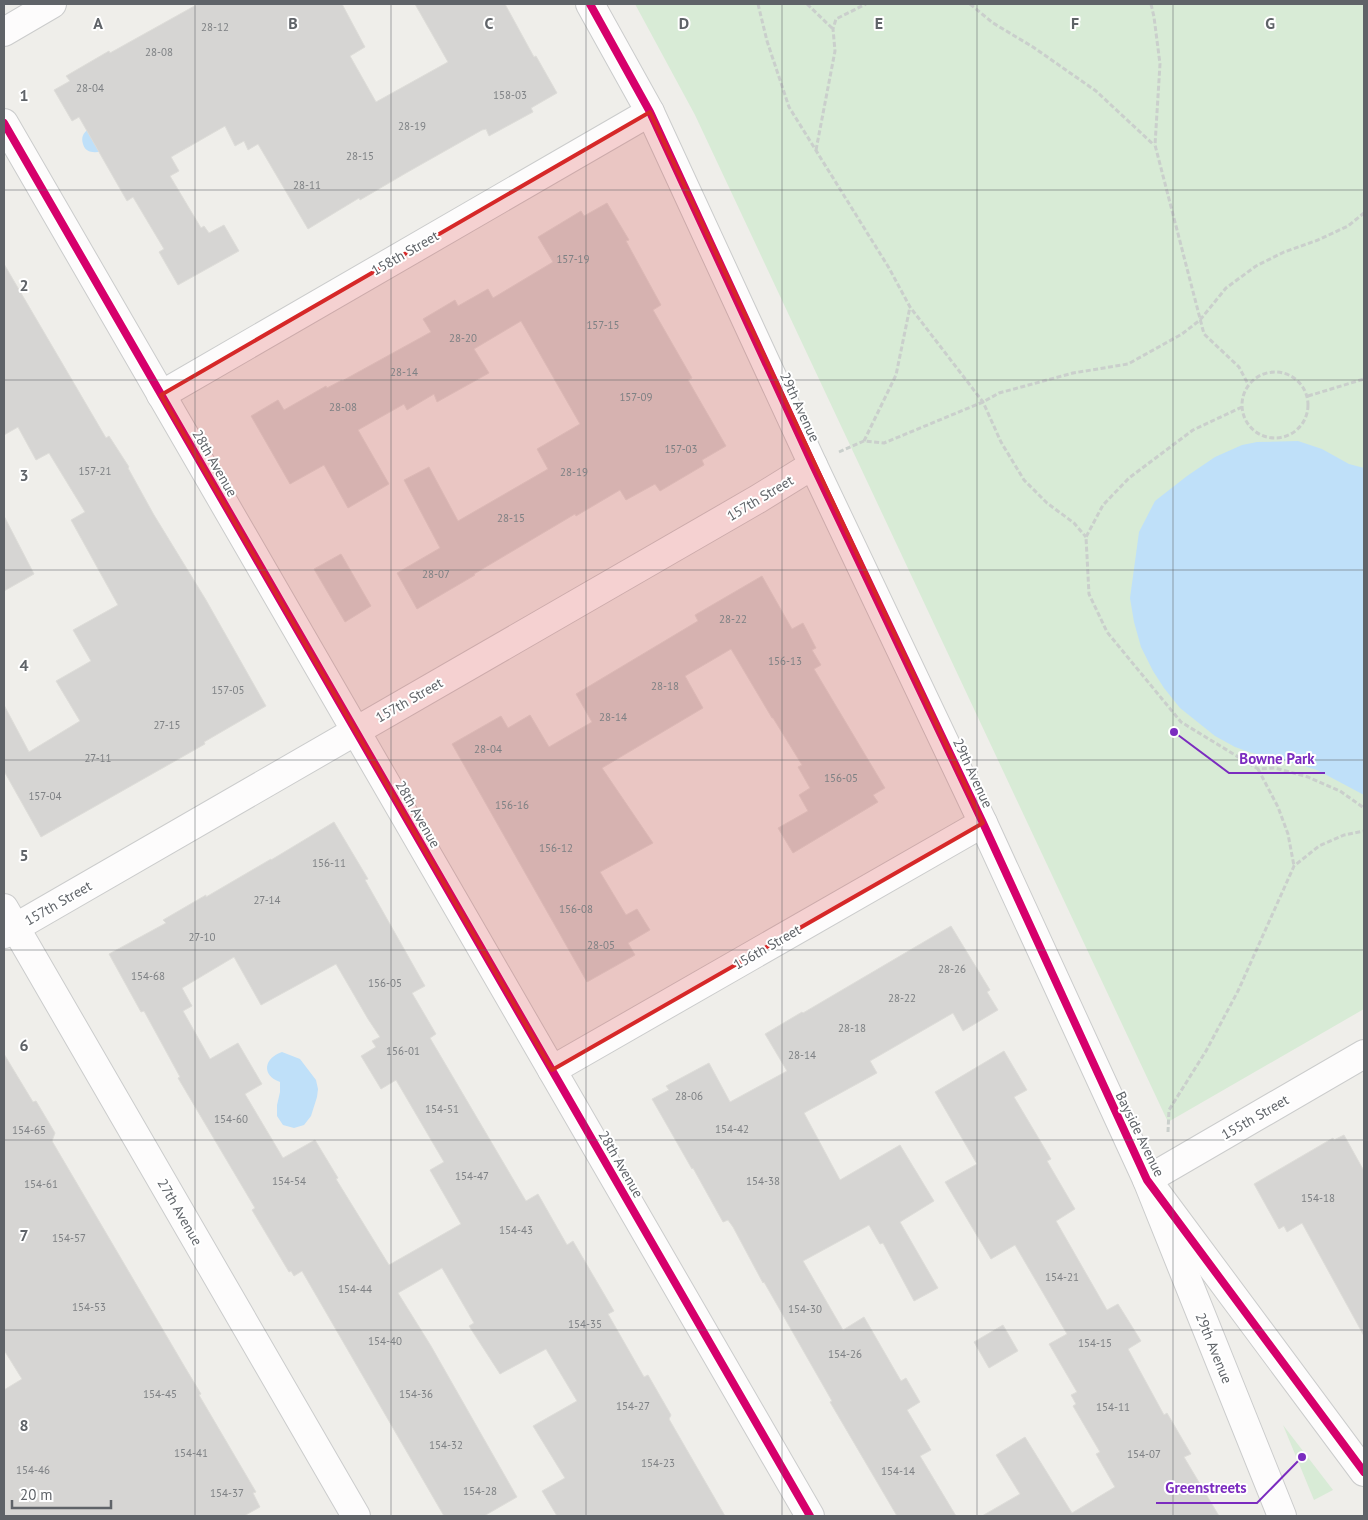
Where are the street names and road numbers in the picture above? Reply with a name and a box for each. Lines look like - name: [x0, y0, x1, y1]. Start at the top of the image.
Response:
- street label: 158th Street: [368, 226, 442, 279]
- street label: 29th Avenue: [776, 369, 824, 445]
- street label: 28th Avenue: [189, 426, 241, 500]
- street label: 157th Street: [723, 471, 797, 525]
- street label: 157th Street: [372, 673, 446, 726]
- street label: 29th Avenue: [949, 735, 997, 811]
- street label: 28th Avenue: [392, 777, 444, 851]
- street label: 157th Street: [21, 876, 95, 929]
- street label: 156th Street: [730, 920, 804, 973]
- street label: Bayside Avenue: [1112, 1088, 1168, 1180]
- street label: 155th Street: [1218, 1090, 1292, 1143]
- street label: 28th Avenue: [595, 1127, 647, 1201]
- street label: 27th Avenue: [154, 1175, 206, 1249]
- street label: 29th Avenue: [1192, 1310, 1236, 1386]

